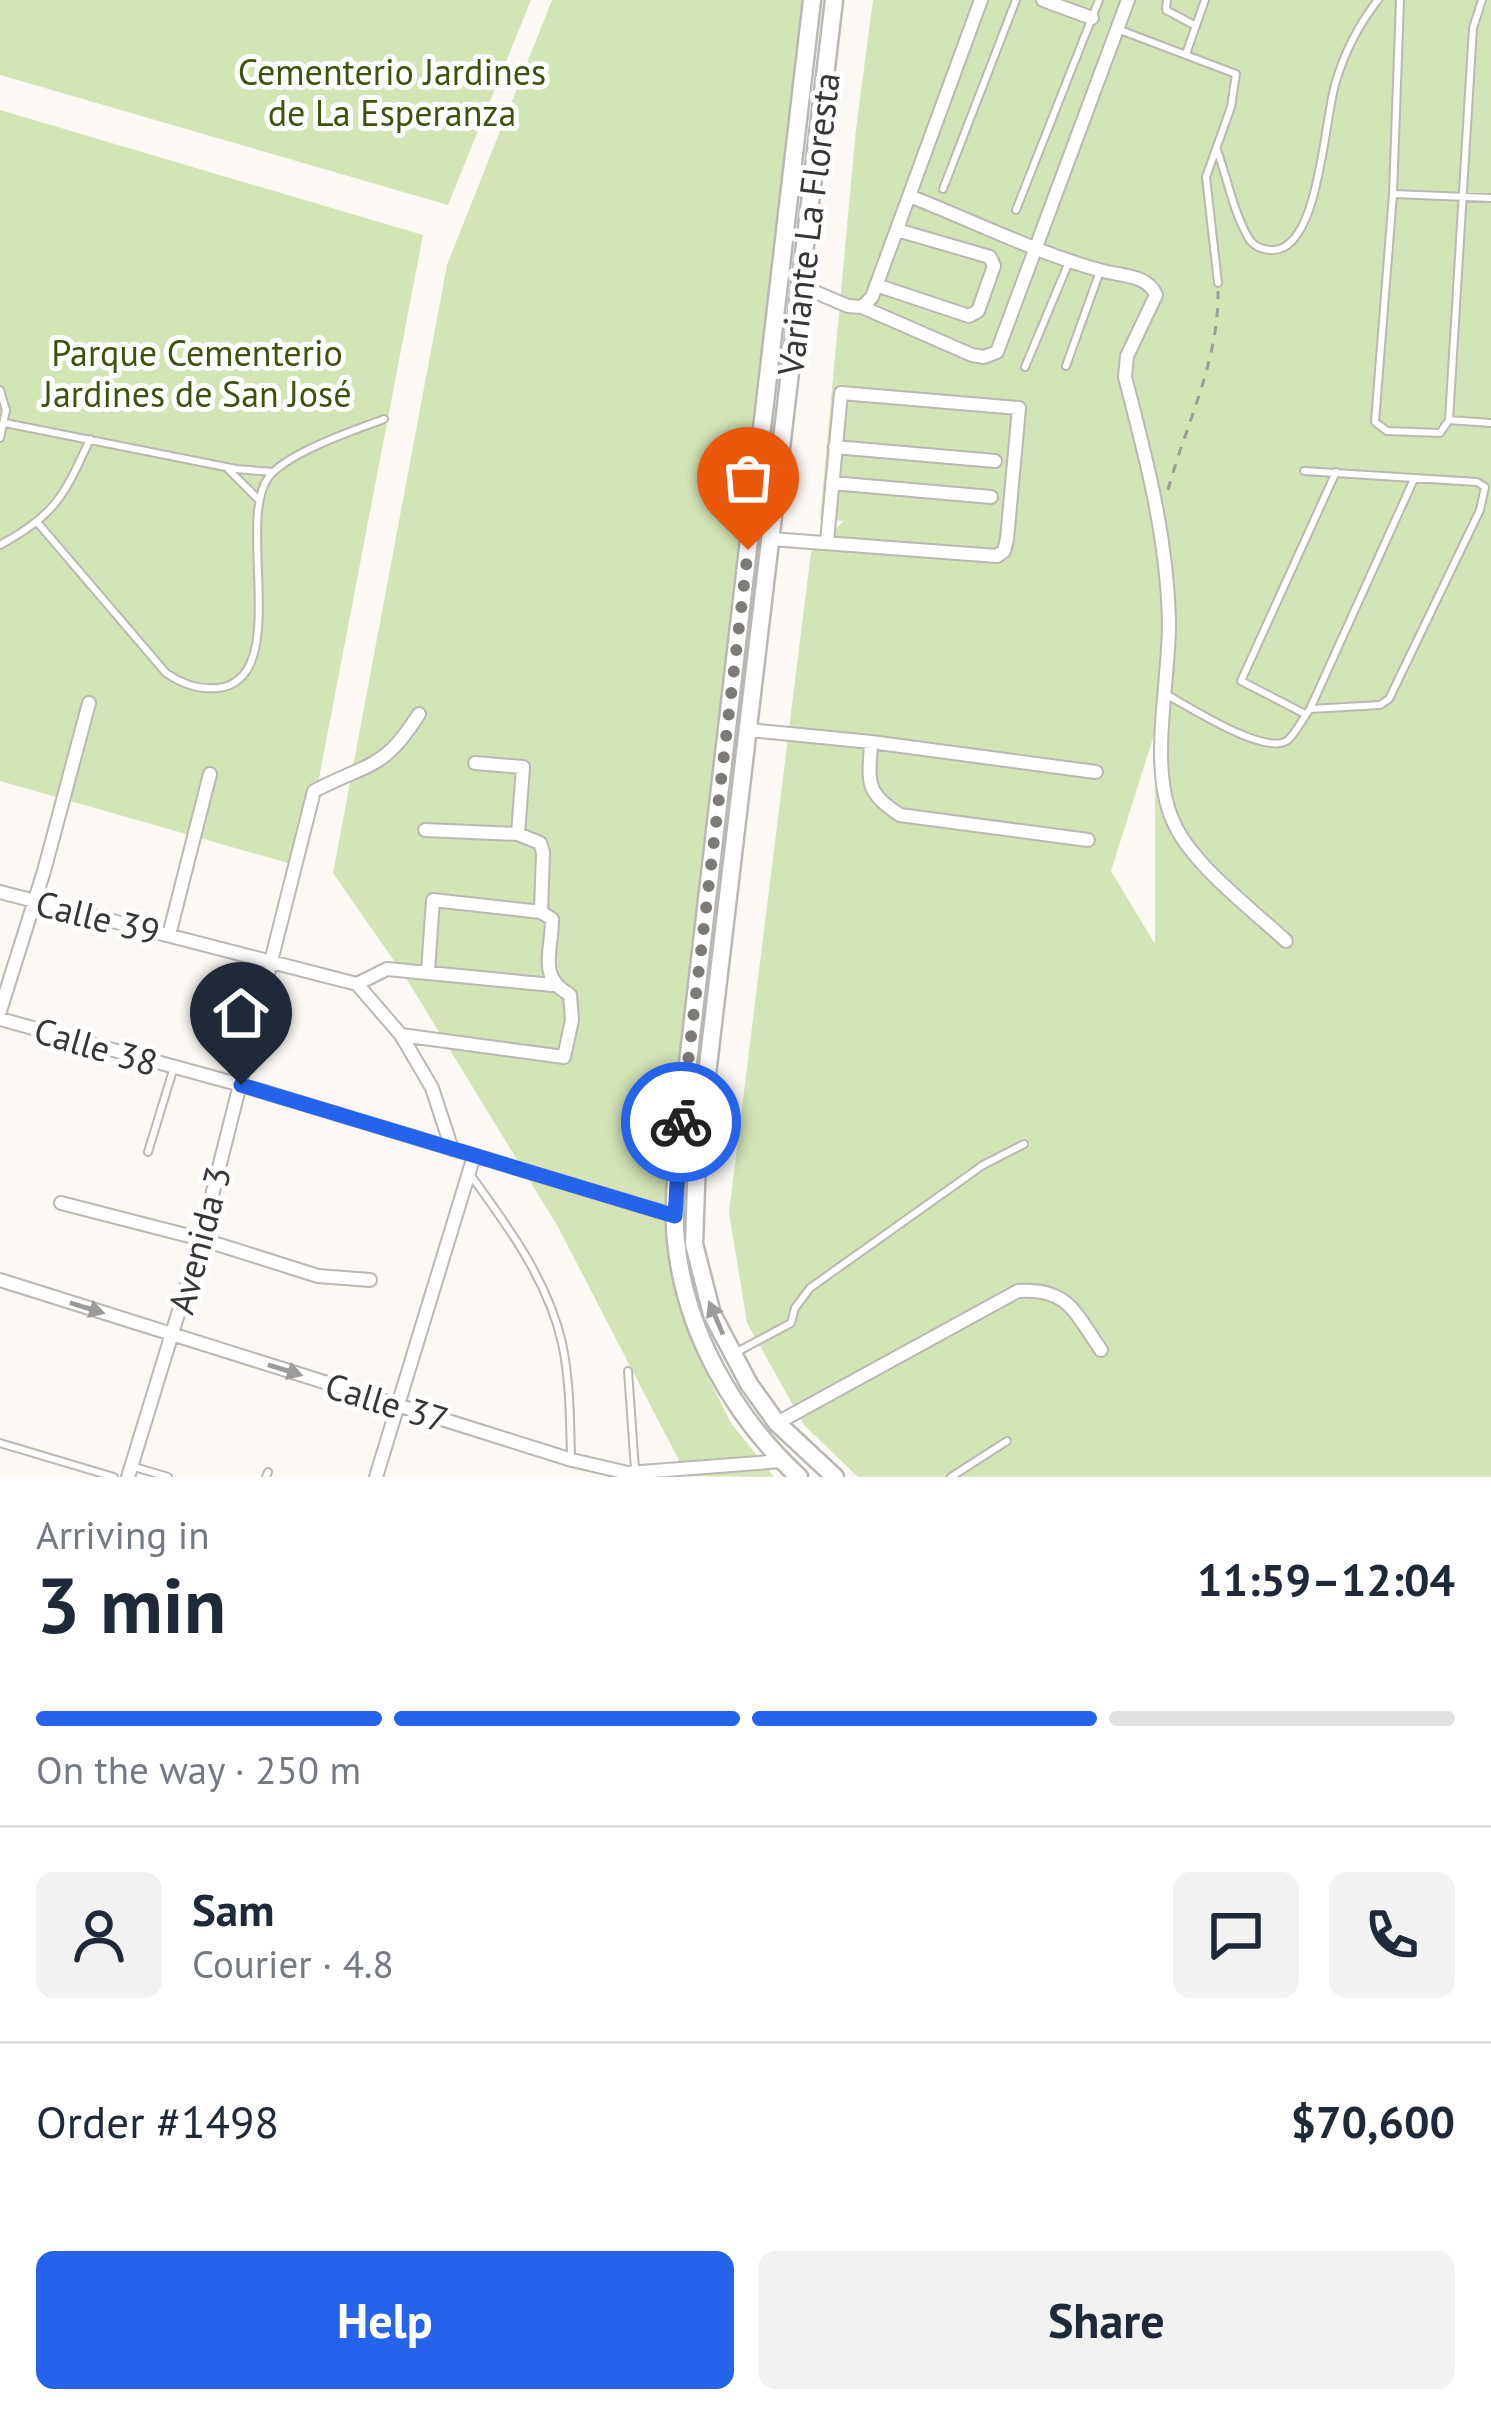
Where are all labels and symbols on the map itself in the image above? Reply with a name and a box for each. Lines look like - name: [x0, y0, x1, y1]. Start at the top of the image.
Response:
- park label: Cementerio Jardines de La Esperanza: [238, 48, 546, 136]
- street label: Variante La Floresta: [766, 70, 850, 379]
- park label: Parque Cementerio Jardines de San José: [40, 329, 352, 417]
- pin: [697, 427, 799, 550]
- street label: Calle 39: [31, 879, 165, 955]
- pin: [190, 962, 292, 1085]
- street label: Calle 38: [29, 1006, 163, 1086]
- courier: [621, 1062, 741, 1182]
- street label: Avenida 3: [157, 1161, 241, 1319]
- one-way arrow: [69, 1299, 106, 1318]
- one-way arrow: [705, 1301, 725, 1336]
- street label: Calle 37: [320, 1361, 454, 1443]
- one-way arrow: [267, 1362, 304, 1380]

